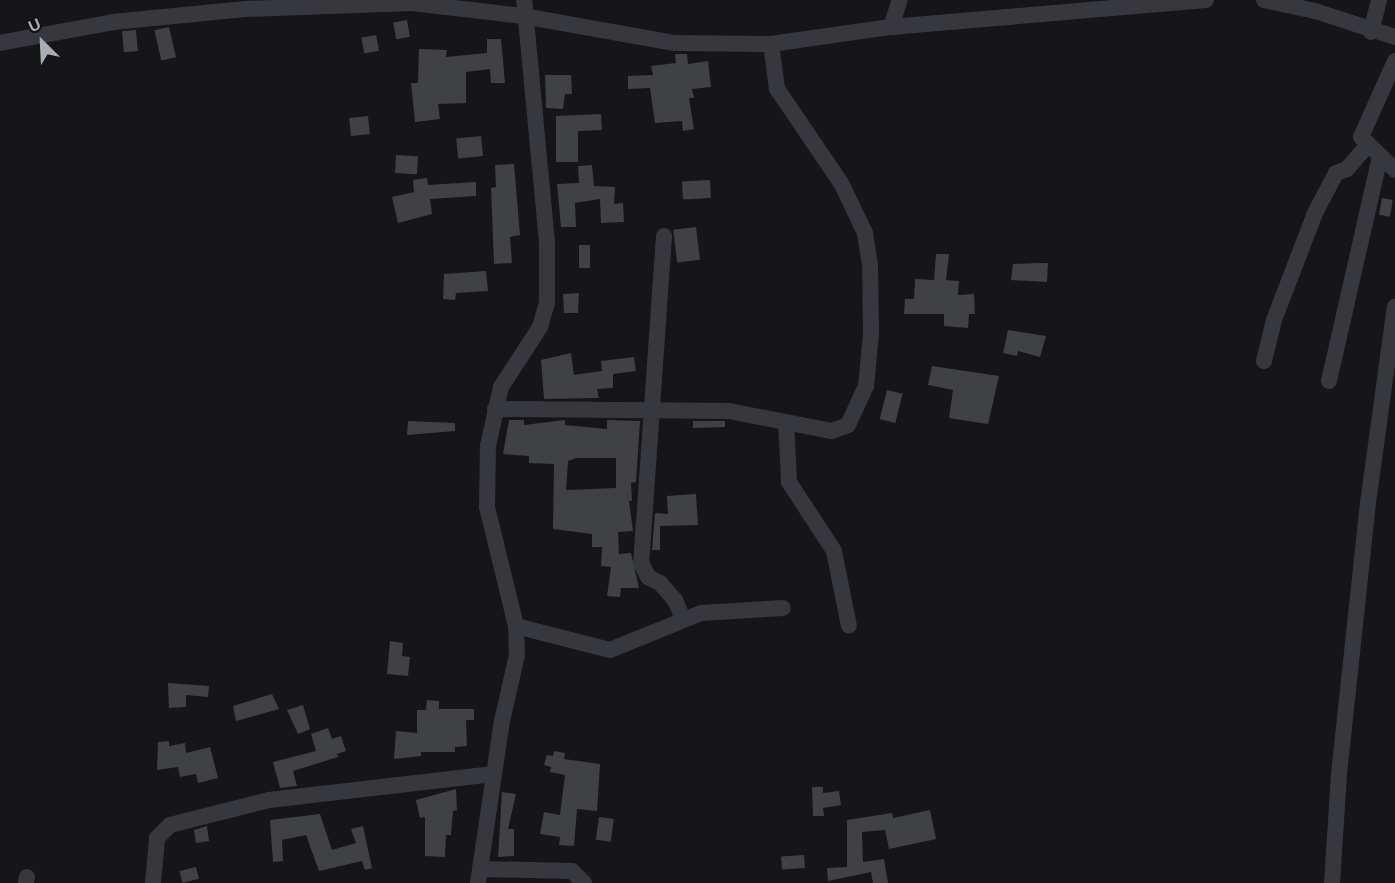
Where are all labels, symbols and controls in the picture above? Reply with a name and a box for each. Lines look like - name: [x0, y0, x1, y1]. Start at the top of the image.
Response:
- north arrow: [12, 12, 72, 72]
- text: U: [26, 15, 43, 35]

